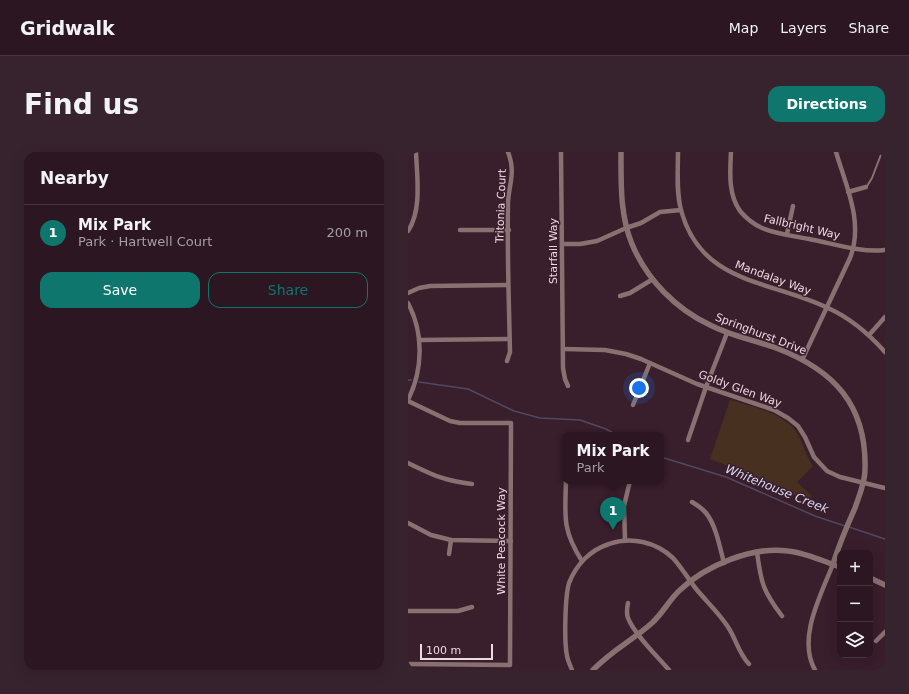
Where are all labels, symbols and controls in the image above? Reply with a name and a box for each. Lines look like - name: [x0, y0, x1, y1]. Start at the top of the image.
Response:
- text: Gridwalk: [20, 17, 115, 39]
- text: Map: [729, 20, 758, 36]
- text: Layers: [780, 20, 827, 36]
- text: Share: [849, 20, 889, 36]
- button: Directions: [768, 86, 885, 122]
- text: Find us: [24, 88, 139, 121]
- text: Nearby: [40, 168, 109, 188]
- street label: Tritonia Court: [493, 168, 509, 244]
- street label: Fallbright Way: [763, 212, 842, 242]
- text: Mix Park: [78, 216, 151, 234]
- street label: Starfall Way: [547, 217, 560, 284]
- text: 1: [48, 225, 58, 240]
- text: 200 m: [326, 225, 368, 240]
- text: Park · Hartwell Court: [78, 234, 212, 249]
- street label: Mandalay Way: [733, 258, 813, 298]
- button: Save: [40, 272, 200, 308]
- button: Share: [208, 272, 368, 308]
- street label: Springhurst Drive: [713, 311, 809, 357]
- street label: Goldy Glen Way: [697, 368, 784, 410]
- your location: [629, 378, 649, 398]
- popup: [562, 432, 664, 484]
- text: Mix Park: [576, 442, 650, 460]
- text: Park: [576, 460, 605, 475]
- water label: Whitehouse Creek: [723, 462, 832, 516]
- street label: White Peacock Way: [495, 487, 508, 595]
- pin: 1: [600, 497, 626, 530]
- map controls: [837, 550, 873, 658]
- button: +: [837, 550, 873, 586]
- button: −: [837, 586, 873, 622]
- button: layers: [837, 622, 873, 658]
- scale bar: [420, 642, 493, 661]
- text: 100 m: [426, 644, 461, 657]

